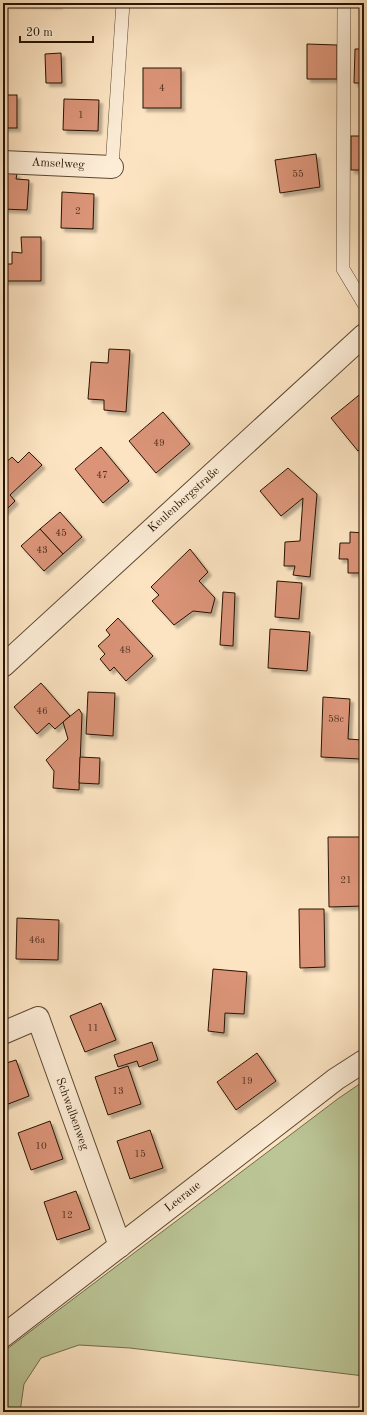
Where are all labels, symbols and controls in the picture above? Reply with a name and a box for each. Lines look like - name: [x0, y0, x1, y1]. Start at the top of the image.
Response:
- scale bar: [20, 18, 93, 44]
- text: 20 m: [26, 27, 53, 39]
- house number: 4: [159, 83, 165, 93]
- house number: 1: [78, 110, 84, 120]
- street label: Amselweg: [31, 157, 85, 171]
- house number: 55: [292, 169, 304, 179]
- house number: 2: [75, 206, 81, 216]
- house number: 49: [153, 438, 165, 448]
- street label: Keulenbergstraße: [146, 465, 222, 535]
- house number: 47: [96, 470, 108, 480]
- house number: 45: [55, 528, 67, 538]
- house number: 43: [36, 545, 48, 555]
- house number: 48: [119, 645, 131, 655]
- house number: 46: [36, 706, 48, 716]
- house number: 58c: [328, 714, 345, 724]
- house number: 21: [340, 875, 352, 885]
- house number: 46a: [29, 935, 45, 945]
- house number: 11: [87, 1023, 99, 1033]
- street label: Schwalbenweg: [53, 1076, 91, 1152]
- house number: 19: [241, 1076, 253, 1086]
- house number: 13: [112, 1086, 124, 1096]
- house number: 10: [35, 1141, 47, 1151]
- house number: 15: [134, 1149, 146, 1159]
- street label: Leeraue: [163, 1179, 204, 1215]
- house number: 12: [61, 1210, 73, 1220]

